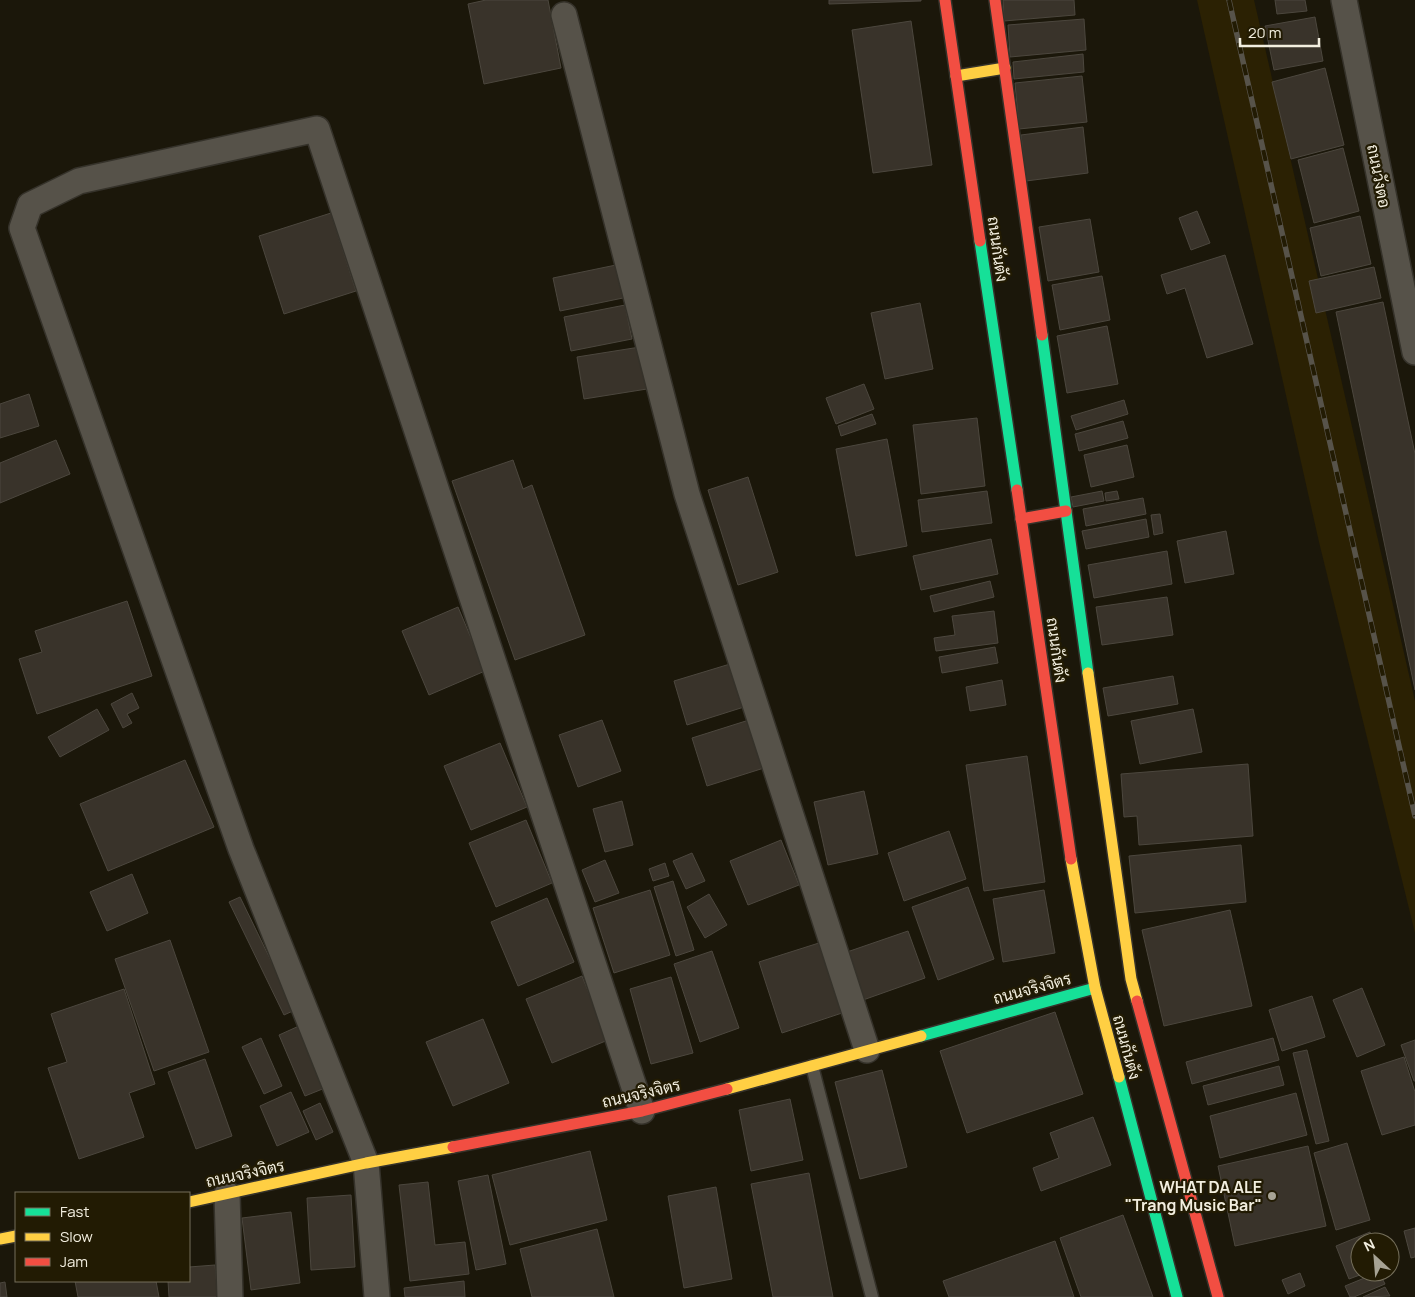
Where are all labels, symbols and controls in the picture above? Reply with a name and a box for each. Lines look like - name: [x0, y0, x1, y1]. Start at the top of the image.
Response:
- scale bar: [1240, 15, 1319, 47]
- text: 20 m: [1248, 22, 1281, 43]
- street label: ถนนวังตอ: [1362, 142, 1396, 210]
- street label: ถนนกันตัง: [983, 215, 1013, 283]
- street label: ถนนกันตัง: [1042, 616, 1072, 684]
- street label: ถนนจริงจิตร: [991, 967, 1074, 1009]
- street label: ถนนกันตัง: [1108, 1012, 1146, 1082]
- street label: ถนนจริงจิตร: [600, 1073, 683, 1113]
- street label: ถนนจริงจิตร: [204, 1154, 287, 1192]
- place label: WHAT DA ALE "Trang Music Bar": [1125, 1176, 1262, 1216]
- marker: WHAT DA ALE "Trang Music Bar": [1266, 1190, 1278, 1202]
- legend: [15, 1192, 190, 1282]
- text: Fast: [60, 1201, 89, 1222]
- text: Slow: [60, 1226, 93, 1247]
- north arrow: [1350, 1232, 1400, 1282]
- text: N: [1360, 1234, 1378, 1256]
- text: Jam: [60, 1251, 88, 1272]

